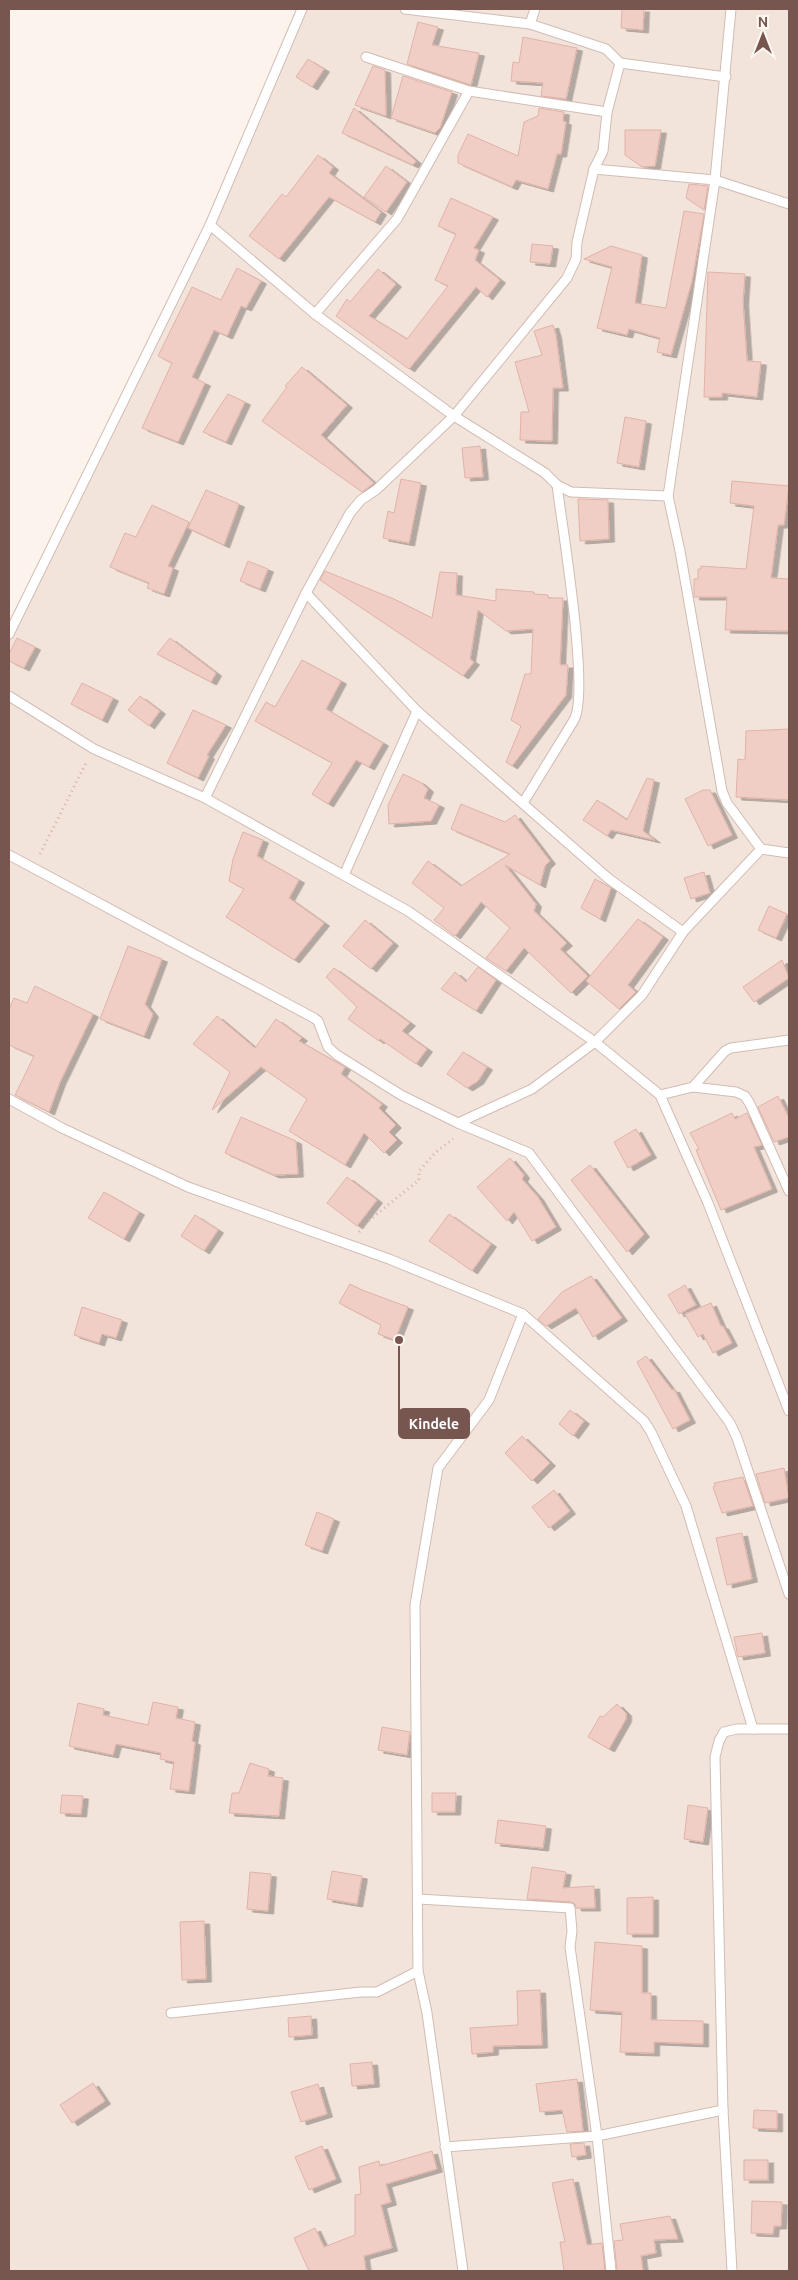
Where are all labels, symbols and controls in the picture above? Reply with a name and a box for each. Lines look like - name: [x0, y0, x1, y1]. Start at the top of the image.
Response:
- north arrow: [738, 10, 788, 60]
- text: N: [758, 14, 768, 30]
- callout: Kindele: [399, 1409, 469, 1438]
- text: Kindele: [409, 1416, 459, 1432]

